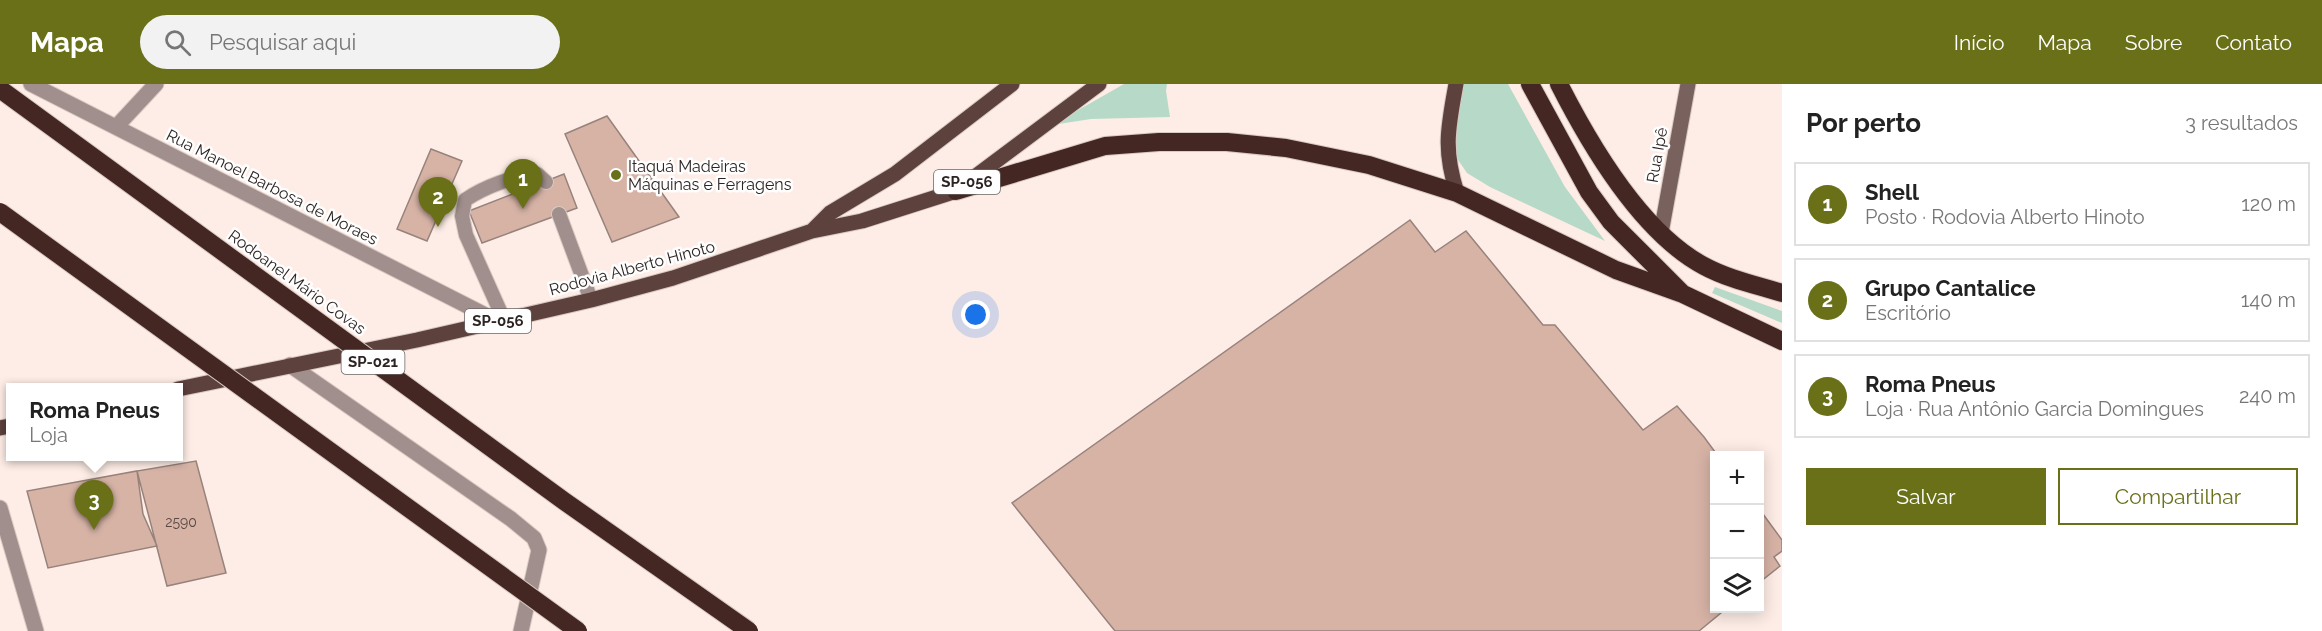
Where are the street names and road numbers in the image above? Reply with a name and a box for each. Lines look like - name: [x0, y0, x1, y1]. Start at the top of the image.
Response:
- street label: Rua Manoel Barbosa de Moraes: [163, 125, 381, 249]
- street label: Rua Ipê: [1643, 126, 1671, 184]
- road number: SP-056: [934, 170, 1000, 194]
- street label: Rodoanel Mário Covas: [225, 226, 370, 338]
- street label: Rodovia Alberto Hinoto: [547, 237, 717, 299]
- road number: SP-056: [465, 309, 531, 333]
- road number: SP-021: [342, 350, 404, 374]

